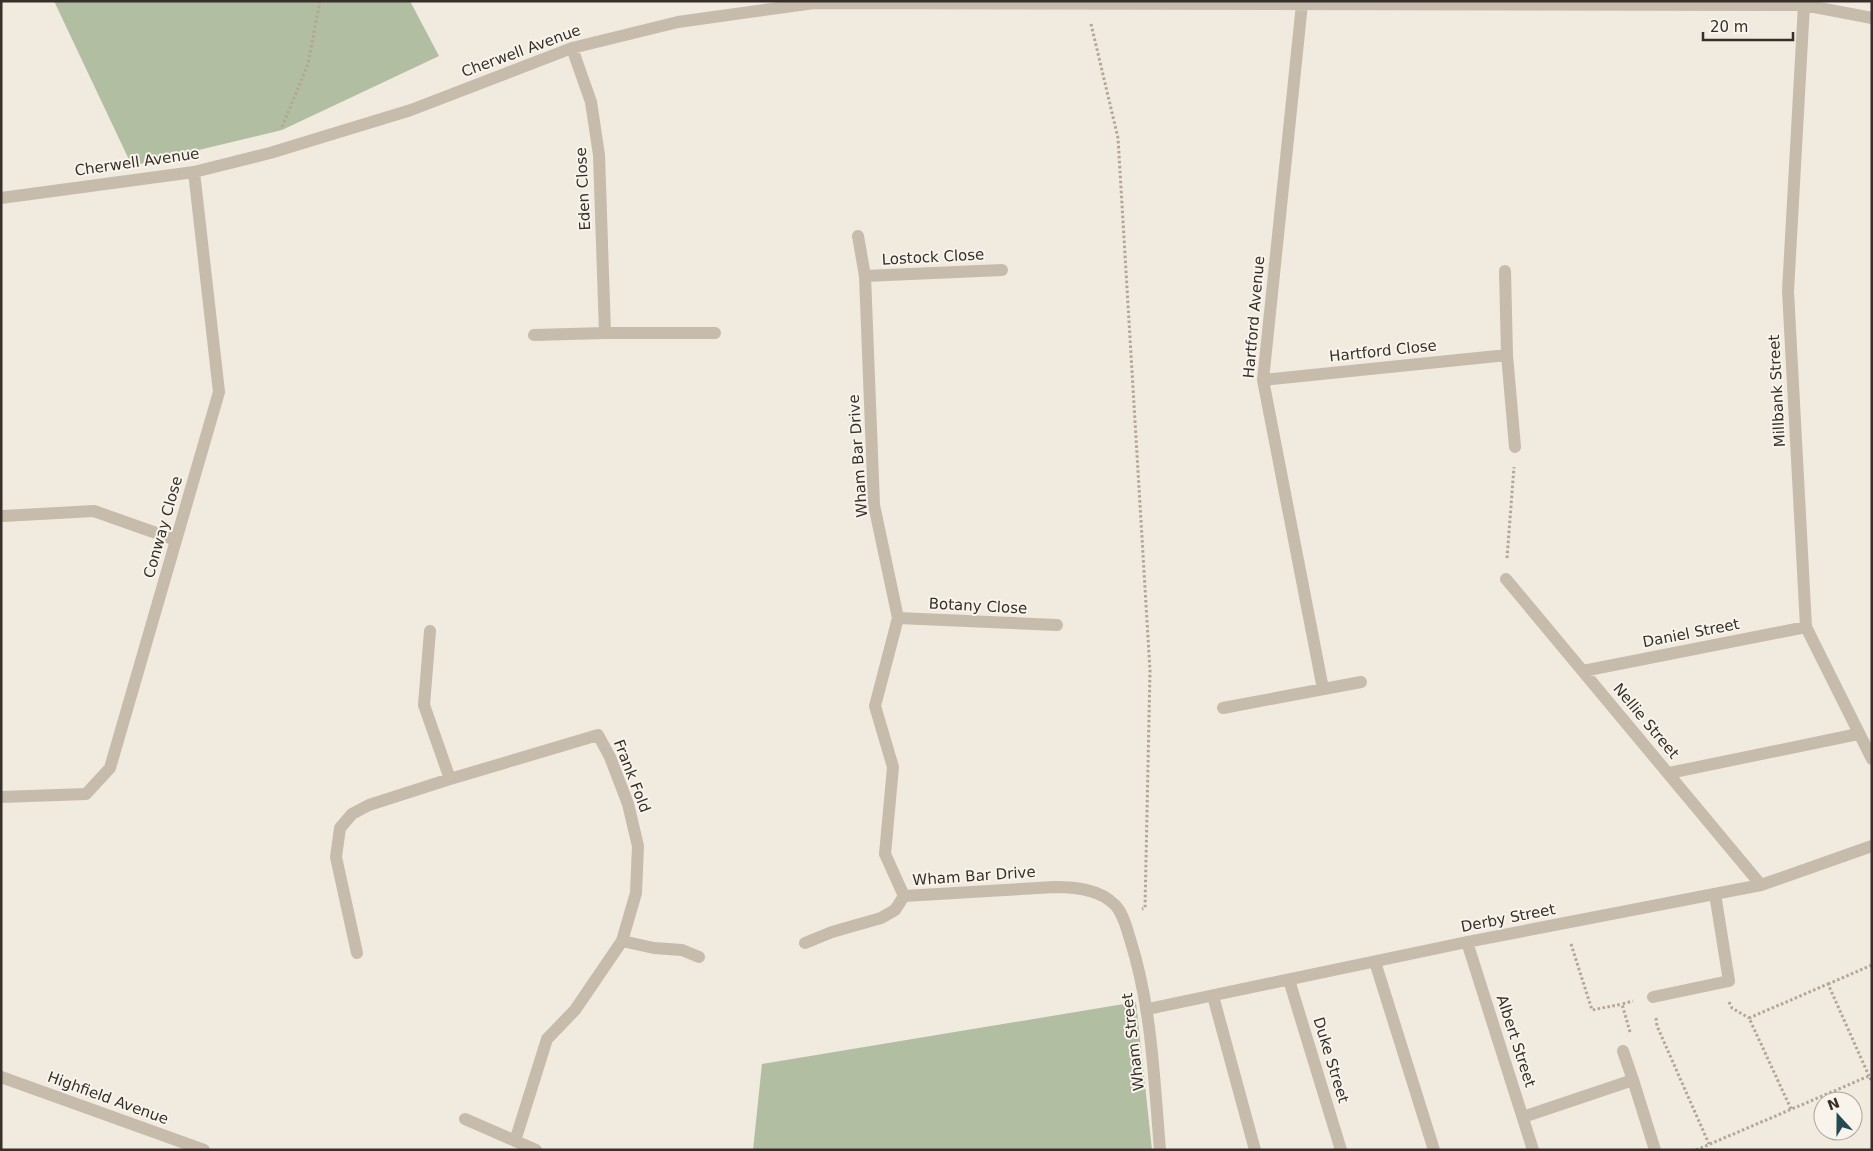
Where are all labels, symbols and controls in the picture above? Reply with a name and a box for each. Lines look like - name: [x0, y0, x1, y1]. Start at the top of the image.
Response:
- scale bar: [1703, 10, 1793, 42]
- text: 20 m: [1710, 18, 1748, 36]
- street label: Cherwell Avenue: [459, 21, 583, 81]
- street label: Cherwell Avenue: [73, 144, 201, 180]
- street label: Eden Close: [572, 147, 594, 231]
- street label: Lostock Close: [881, 245, 985, 269]
- street label: Hartford Avenue: [1240, 255, 1268, 379]
- street label: Millbank Street: [1765, 334, 1789, 448]
- street label: Hartford Close: [1328, 336, 1438, 366]
- street label: Wham Bar Drive: [845, 394, 871, 518]
- street label: Conway Close: [140, 474, 186, 580]
- street label: Botany Close: [928, 594, 1028, 618]
- street label: Daniel Street: [1641, 615, 1741, 651]
- street label: Nellie Street: [1609, 680, 1683, 762]
- street label: Frank Fold: [610, 737, 654, 815]
- street label: Wham Bar Drive: [912, 863, 1036, 889]
- street label: Derby Street: [1459, 900, 1557, 936]
- street label: Wham Street: [1118, 992, 1148, 1092]
- street label: Albert Street: [1493, 993, 1539, 1089]
- street label: Duke Street: [1309, 1015, 1353, 1105]
- street label: Highfield Avenue: [45, 1068, 171, 1128]
- north arrow: [1813, 1091, 1863, 1141]
- text: N: [1825, 1094, 1842, 1113]

